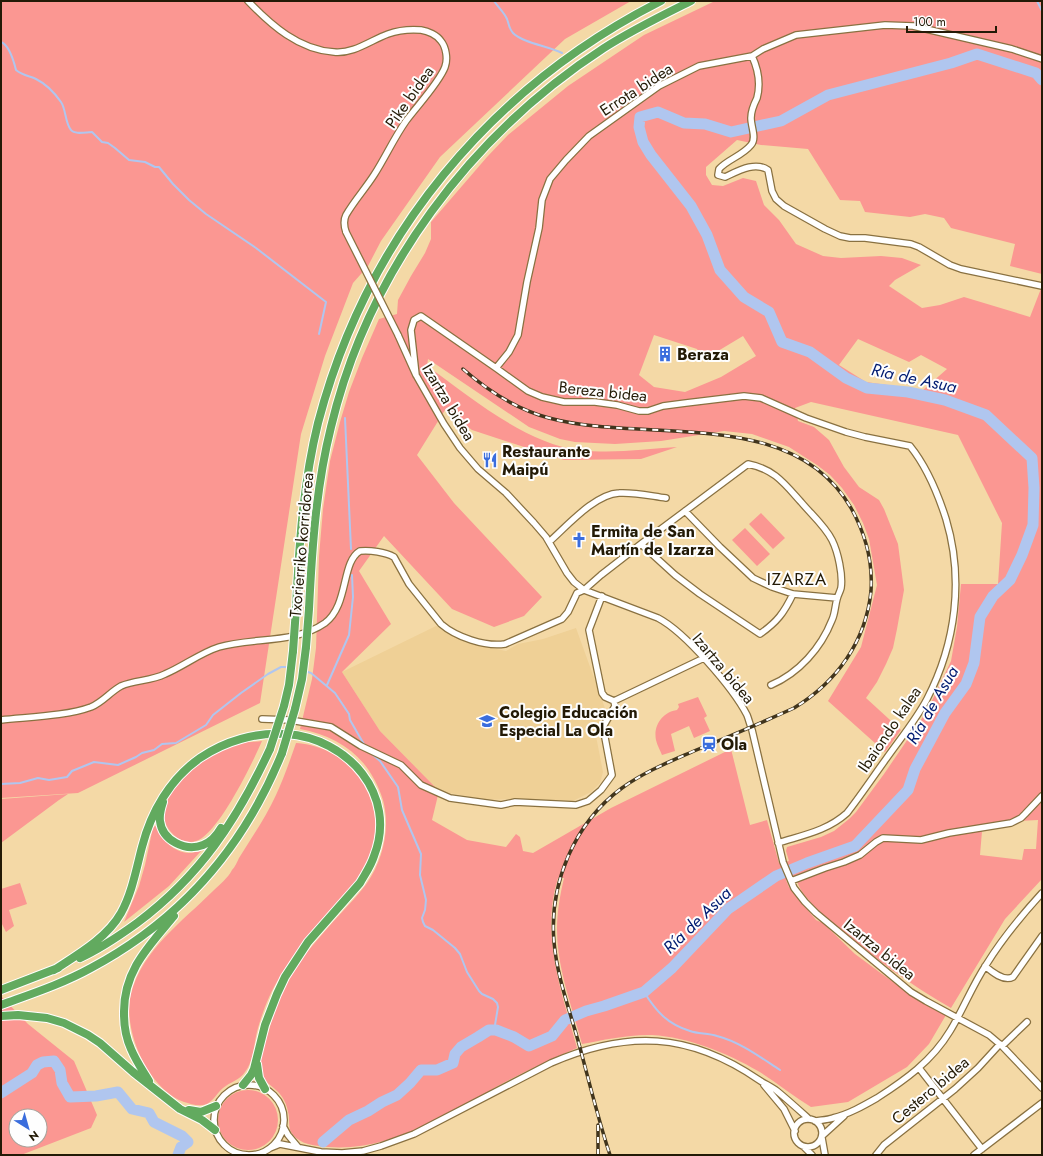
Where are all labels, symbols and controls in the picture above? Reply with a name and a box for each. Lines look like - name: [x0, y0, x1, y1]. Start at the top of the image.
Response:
- scale bar: [907, 8, 996, 34]
- text: 100 m: [913, 13, 946, 31]
- street label: Errota bidea: [595, 57, 677, 122]
- street label: Pike bidea: [380, 62, 439, 133]
- place label: Beraza: [677, 343, 729, 366]
- building icon: Beraza: [656, 345, 674, 363]
- water label: Ría de Asua: [869, 357, 959, 399]
- street label: Izartza bidea: [416, 359, 481, 445]
- street label: Bereza bidea: [558, 375, 648, 408]
- place label: Restaurante Maipú: [502, 440, 590, 481]
- restaurant icon: Restaurante Maipú: [481, 451, 499, 469]
- street label: Txorierriko korridorea: [284, 472, 319, 618]
- place label: Ermita de San Martín de Izarza: [591, 520, 714, 561]
- church icon: Ermita de San Martín de Izarza: [570, 531, 588, 549]
- district label: IZARZA: [767, 567, 827, 591]
- street label: Izartza bidea: [687, 628, 760, 709]
- water label: Ría de Asua: [900, 661, 964, 749]
- street label: Ibaiondo kalea: [852, 682, 927, 777]
- place label: Colegio Educación Especial La Ola: [499, 701, 638, 742]
- school or university icon: Colegio Educación Especial La Ola: [478, 712, 496, 730]
- place label: Ola: [721, 733, 747, 756]
- station icon: Ola: [700, 735, 718, 753]
- water label: Ría de Asua: [658, 881, 737, 959]
- street label: Izartza bidea: [839, 913, 921, 986]
- street label: Cestero bidea: [887, 1051, 974, 1130]
- north arrow: [8, 1108, 48, 1148]
- text: N: [26, 1127, 42, 1145]

